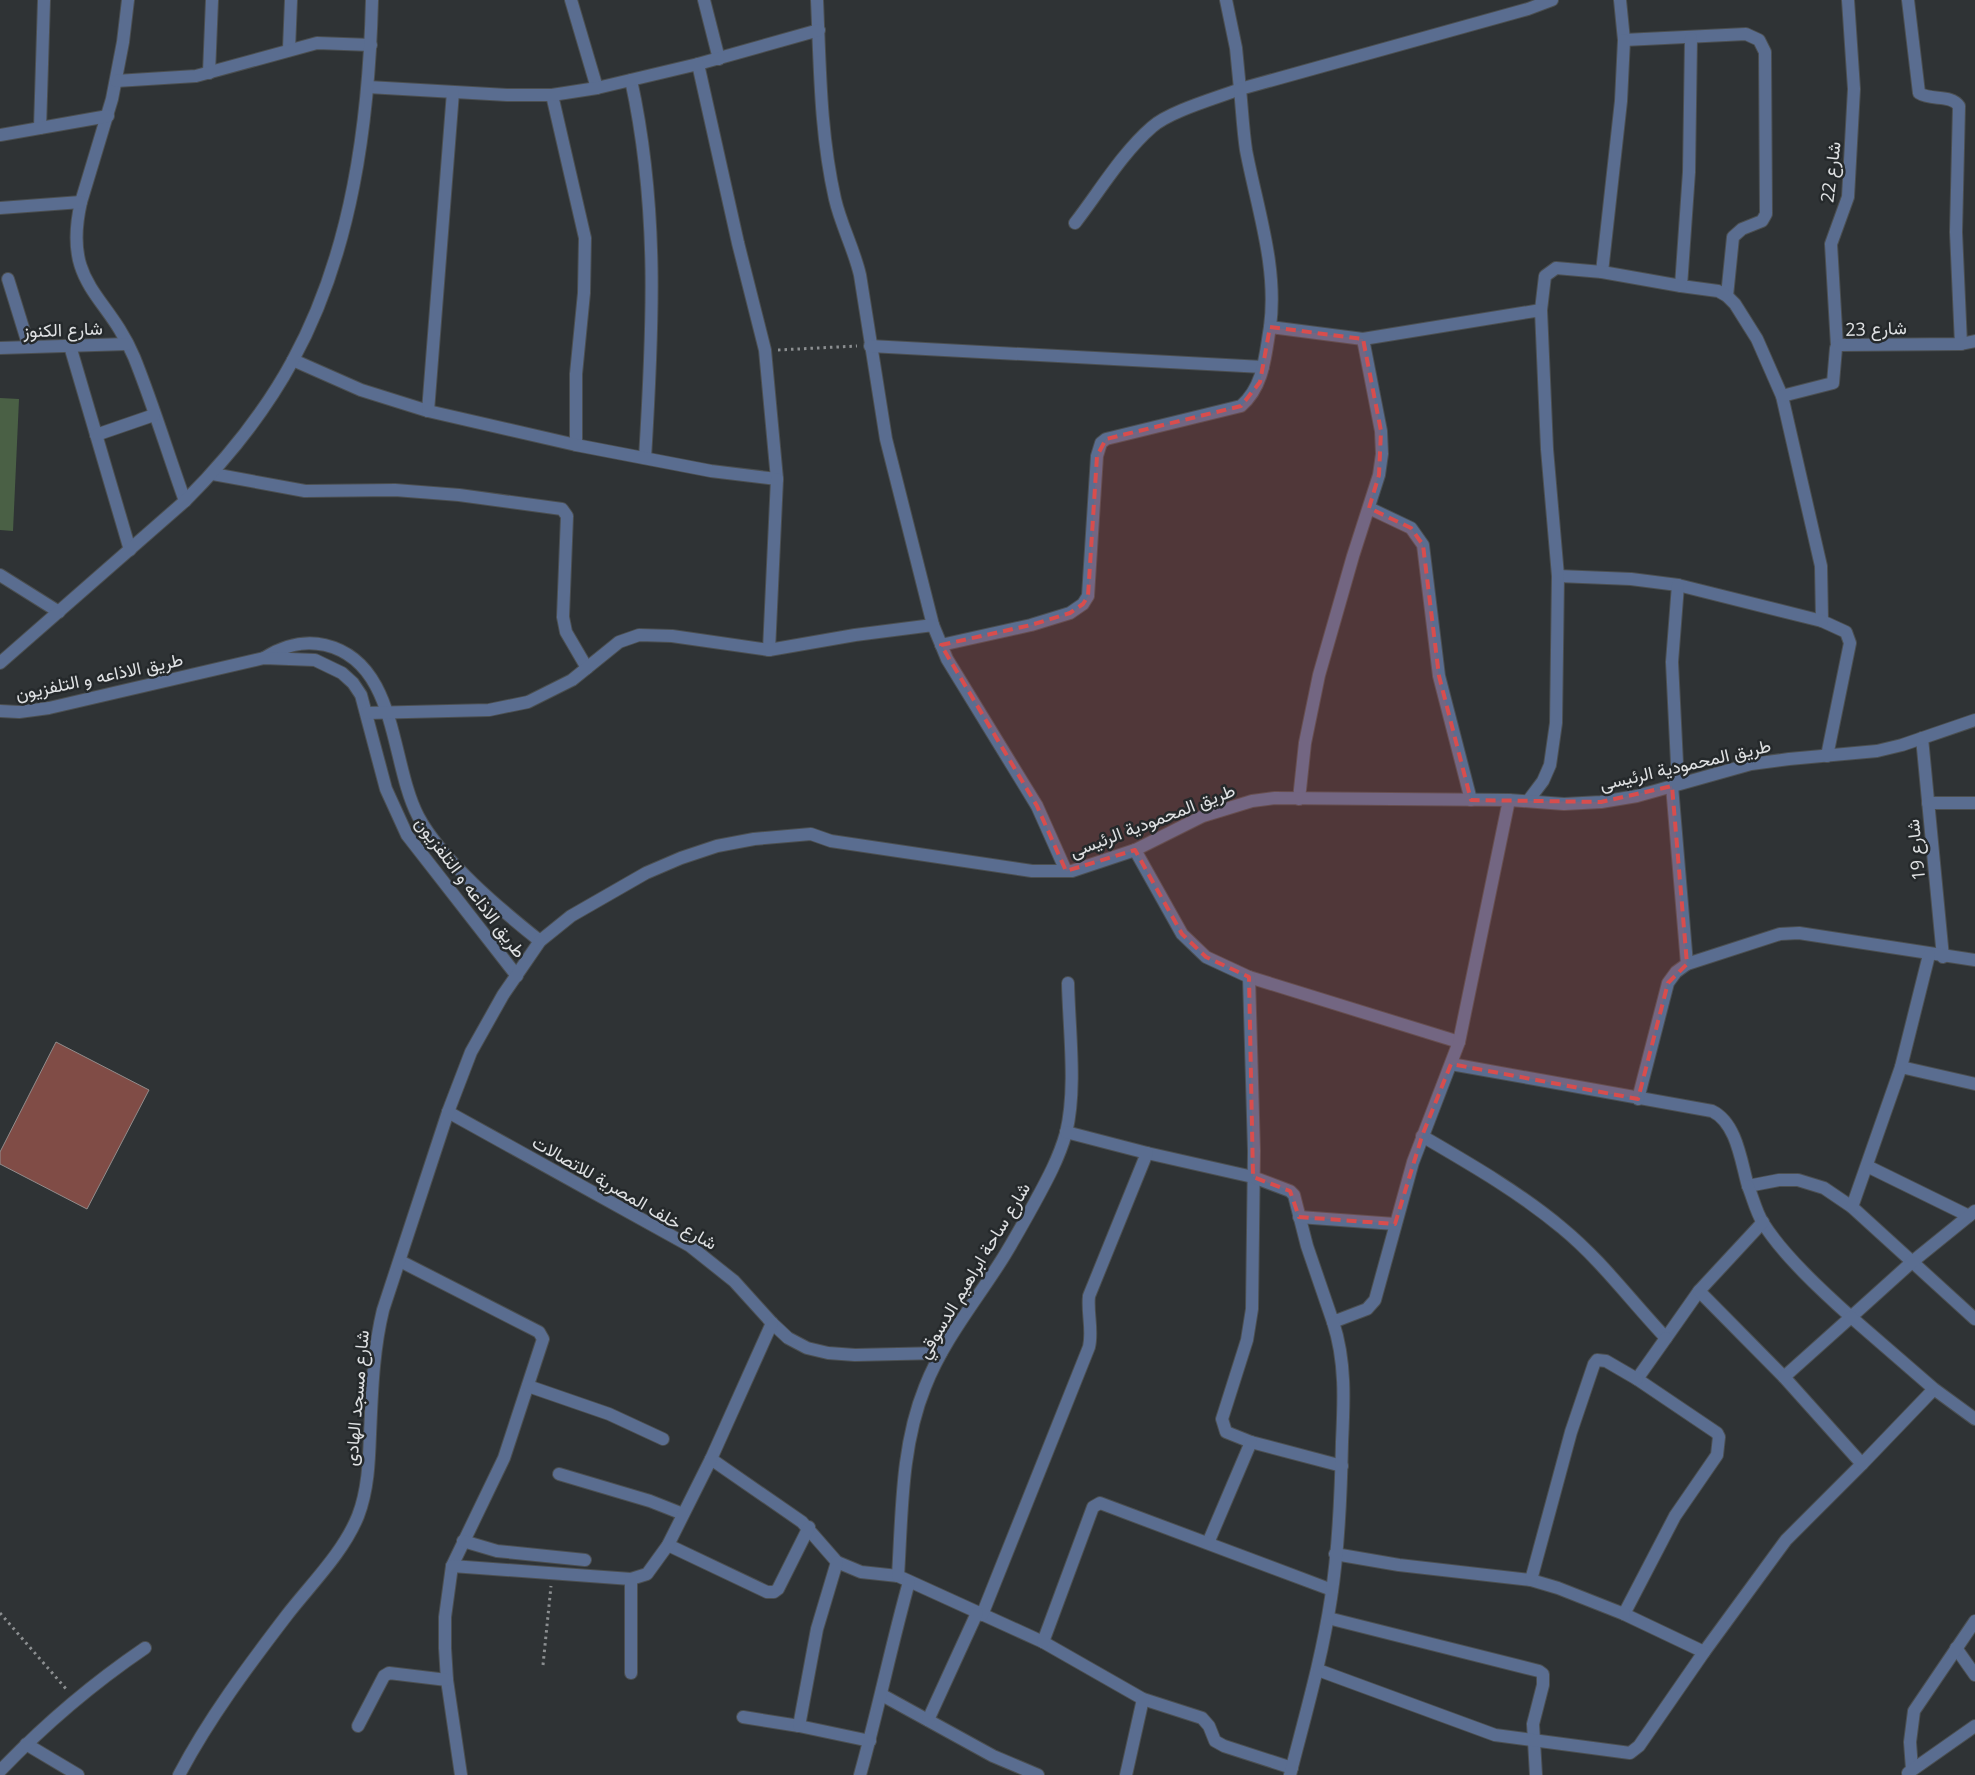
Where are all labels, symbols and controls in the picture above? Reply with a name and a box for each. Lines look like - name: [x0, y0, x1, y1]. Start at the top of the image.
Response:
- street label: شارع 22: [1814, 140, 1847, 204]
- street label: شارع 23: [1845, 315, 1907, 342]
- street label: شارع الكنوز: [22, 316, 103, 343]
- street label: طريق الاذاعه و التلفزيون: [13, 647, 185, 705]
- street label: طريق المحمودية الرئيسى: [1597, 733, 1773, 795]
- street label: طريق المحمودية الرئيسى: [1066, 777, 1238, 863]
- street label: طريق الاذاعه و التلفزيون: [410, 812, 532, 962]
- street label: شارع 19: [1900, 818, 1931, 882]
- street label: شارع خلف المصرية للاتصالات: [528, 1129, 722, 1256]
- street label: شارع ساحة ابراهيم الدسوقي: [911, 1178, 1039, 1365]
- street label: شارع مسجد الهادى: [338, 1329, 375, 1467]

